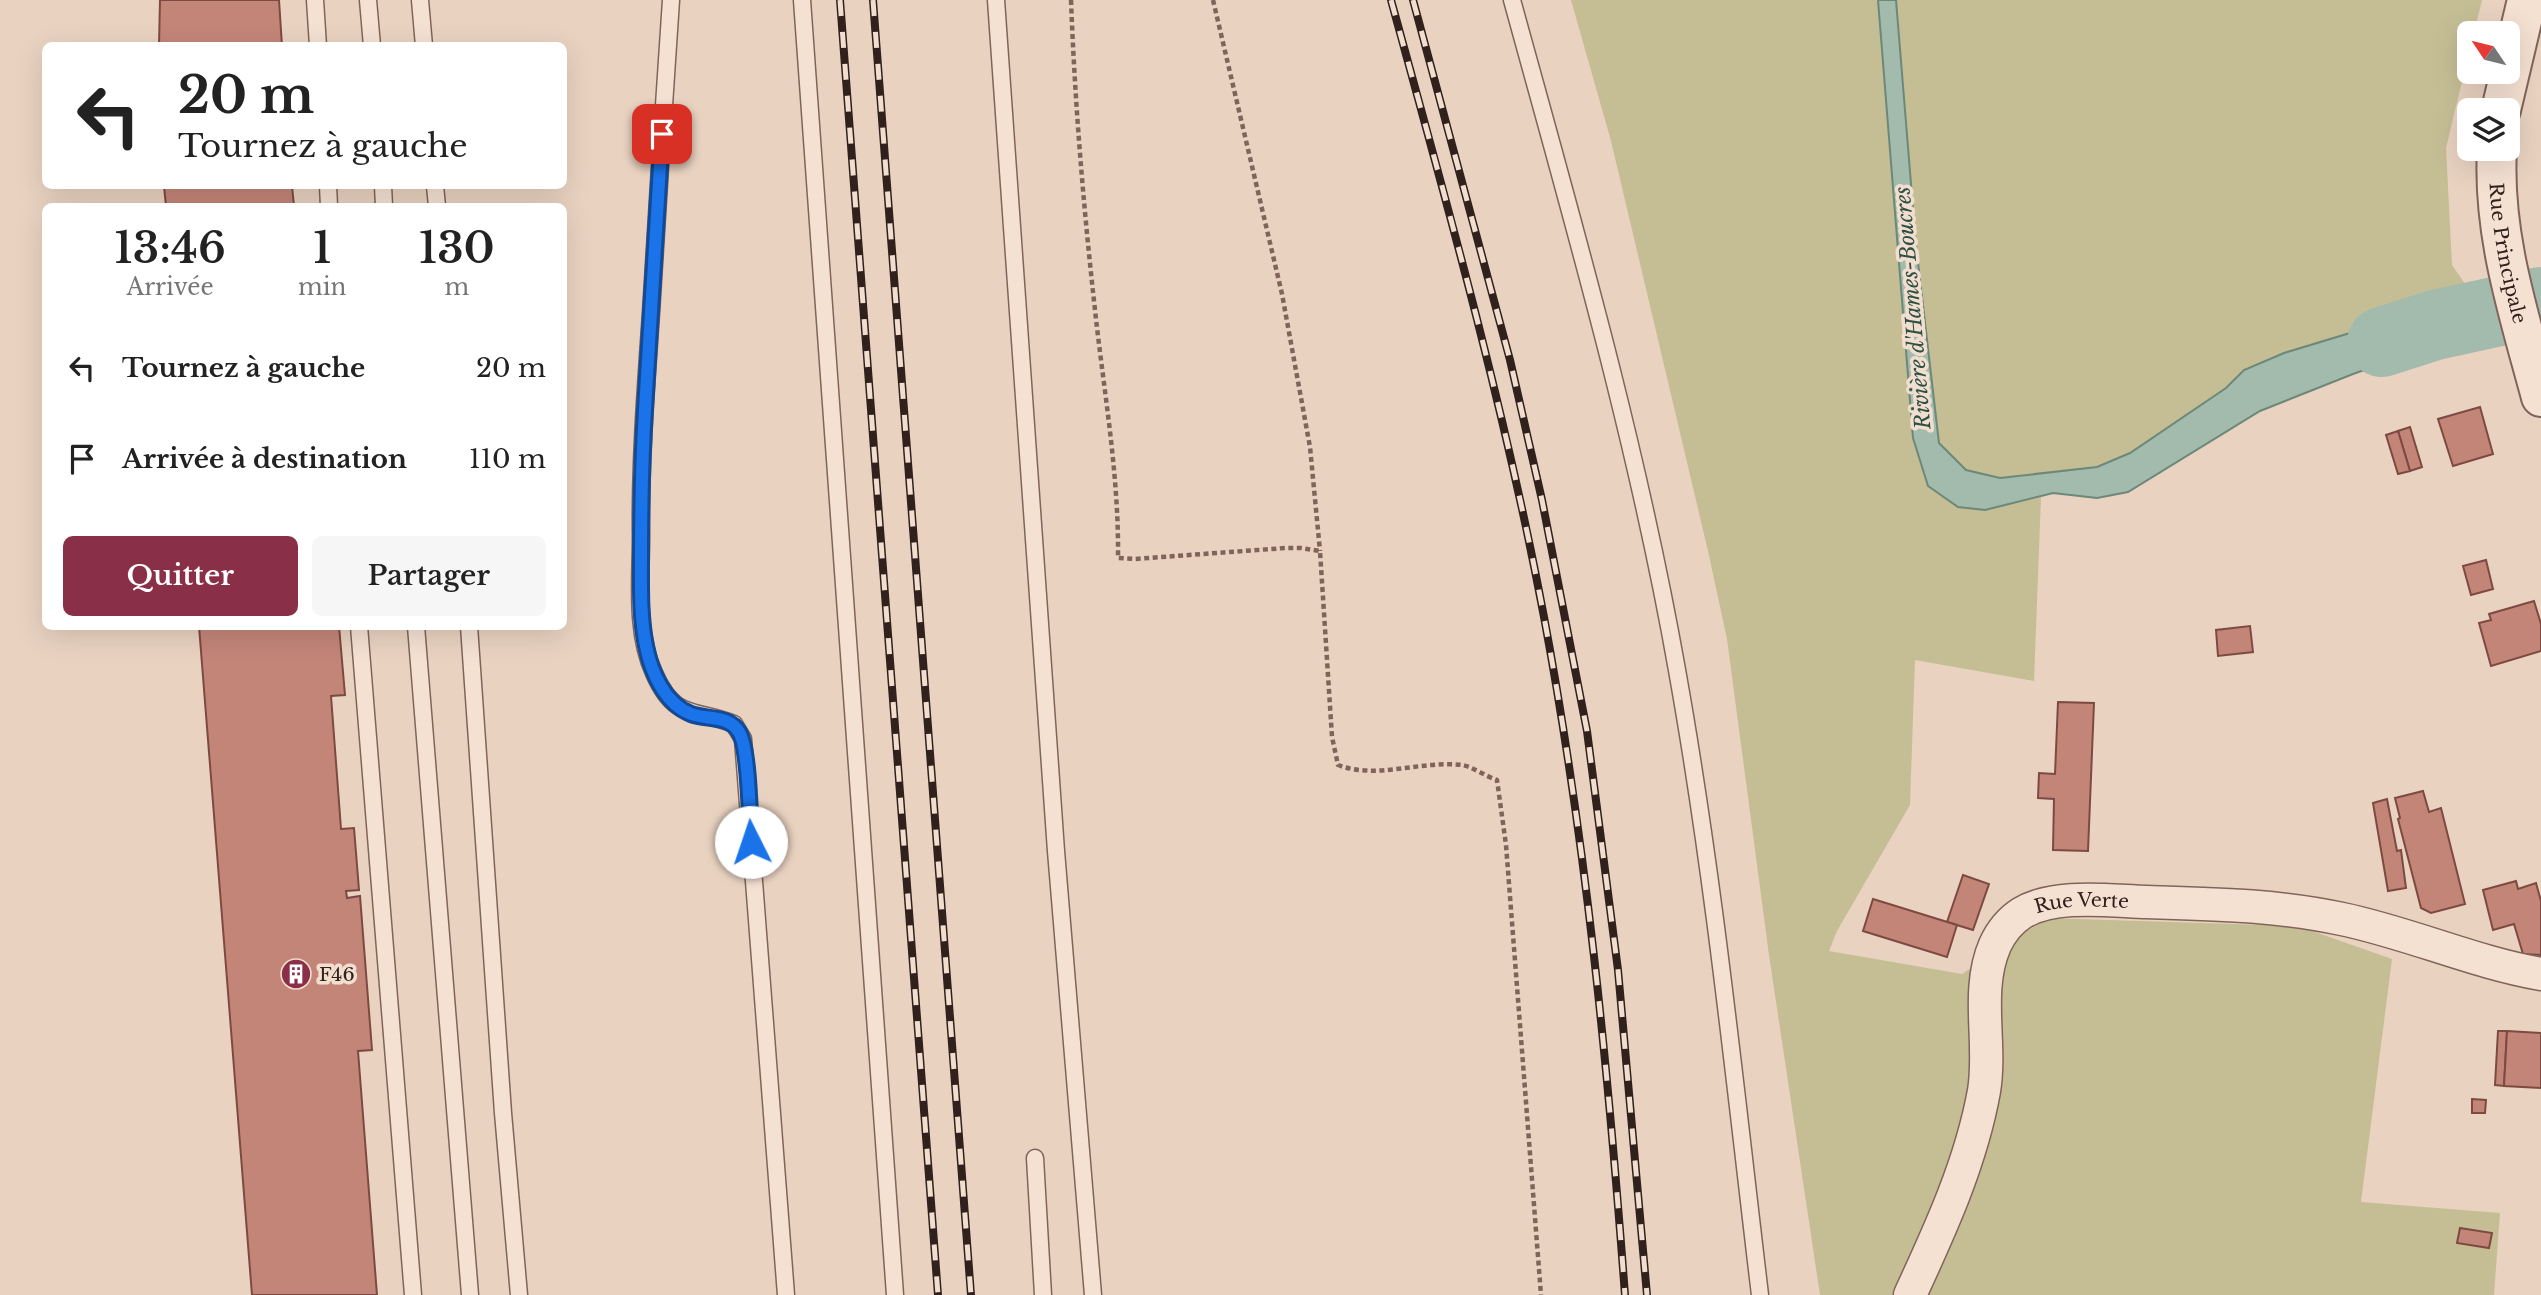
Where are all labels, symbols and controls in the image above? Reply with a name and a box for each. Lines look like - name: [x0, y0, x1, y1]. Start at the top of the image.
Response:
- north arrow: [2457, 21, 2520, 84]
- map controls: [2457, 21, 2520, 161]
- text: 20 m: [178, 65, 314, 126]
- icon: left: [63, 70, 154, 161]
- button: layers: [2457, 98, 2520, 161]
- pin: [632, 104, 692, 164]
- icon: arrive: [643, 115, 681, 153]
- text: Tournez à gauche: [178, 126, 468, 166]
- street label: Rue Principale: [2485, 182, 2531, 326]
- water label: Rivière d'Hames-Boucres: [1889, 185, 1937, 432]
- text: 13:46: [114, 222, 226, 274]
- text: 1: [313, 222, 331, 274]
- text: 130: [419, 222, 495, 274]
- text: Arrivée: [126, 273, 214, 301]
- text: min: [298, 273, 346, 301]
- text: m: [444, 273, 469, 301]
- icon: left: [63, 349, 101, 387]
- text: Tournez à gauche: [122, 352, 365, 384]
- text: 20 m: [476, 352, 546, 384]
- icon: arrive: [63, 440, 101, 478]
- text: Arrivée à destination: [122, 443, 407, 475]
- text: 110 m: [469, 443, 546, 475]
- button: Quitter: [63, 536, 298, 616]
- button: Partager: [312, 536, 546, 616]
- position arrow: [714, 805, 788, 879]
- street label: Rue Verte: [2032, 888, 2130, 918]
- building icon: F46: [279, 957, 313, 991]
- place label: F46: [319, 963, 355, 986]

